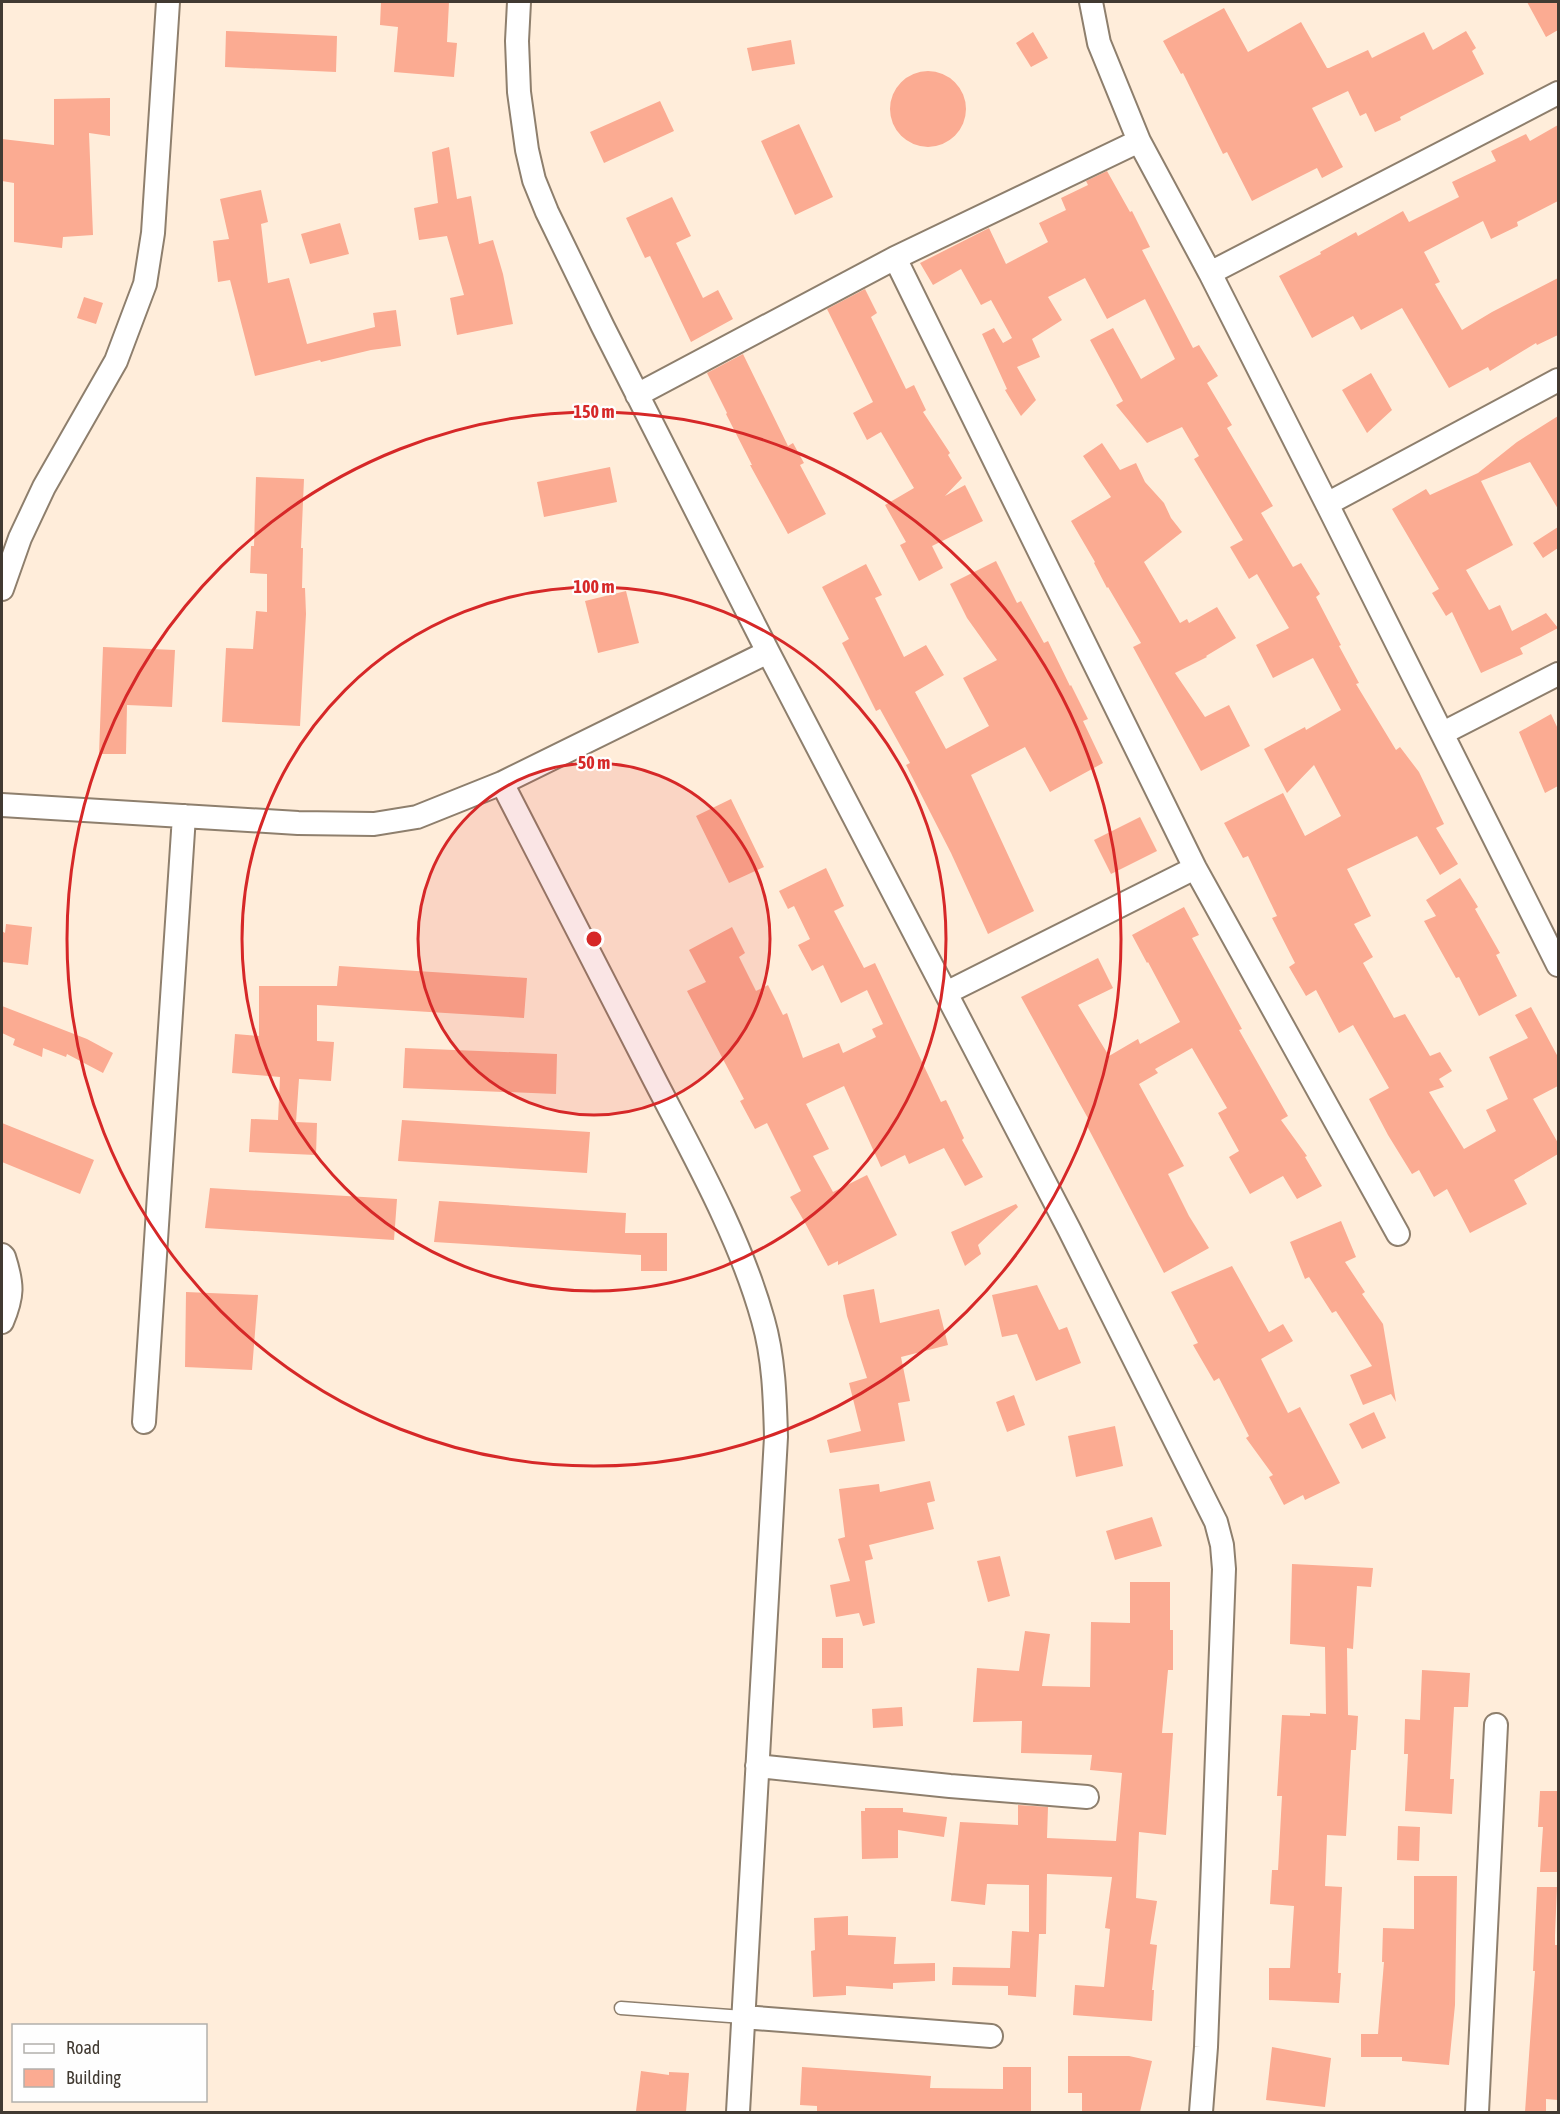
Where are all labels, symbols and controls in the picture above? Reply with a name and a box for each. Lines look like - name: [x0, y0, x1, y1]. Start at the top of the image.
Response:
- text: 150 m: [574, 401, 614, 422]
- text: 100 m: [574, 576, 614, 597]
- text: 50 m: [578, 752, 610, 773]
- centre of rings: [584, 929, 604, 949]
- legend: [12, 2024, 207, 2102]
- text: Road: [66, 2037, 100, 2058]
- text: Building: [66, 2067, 121, 2088]

